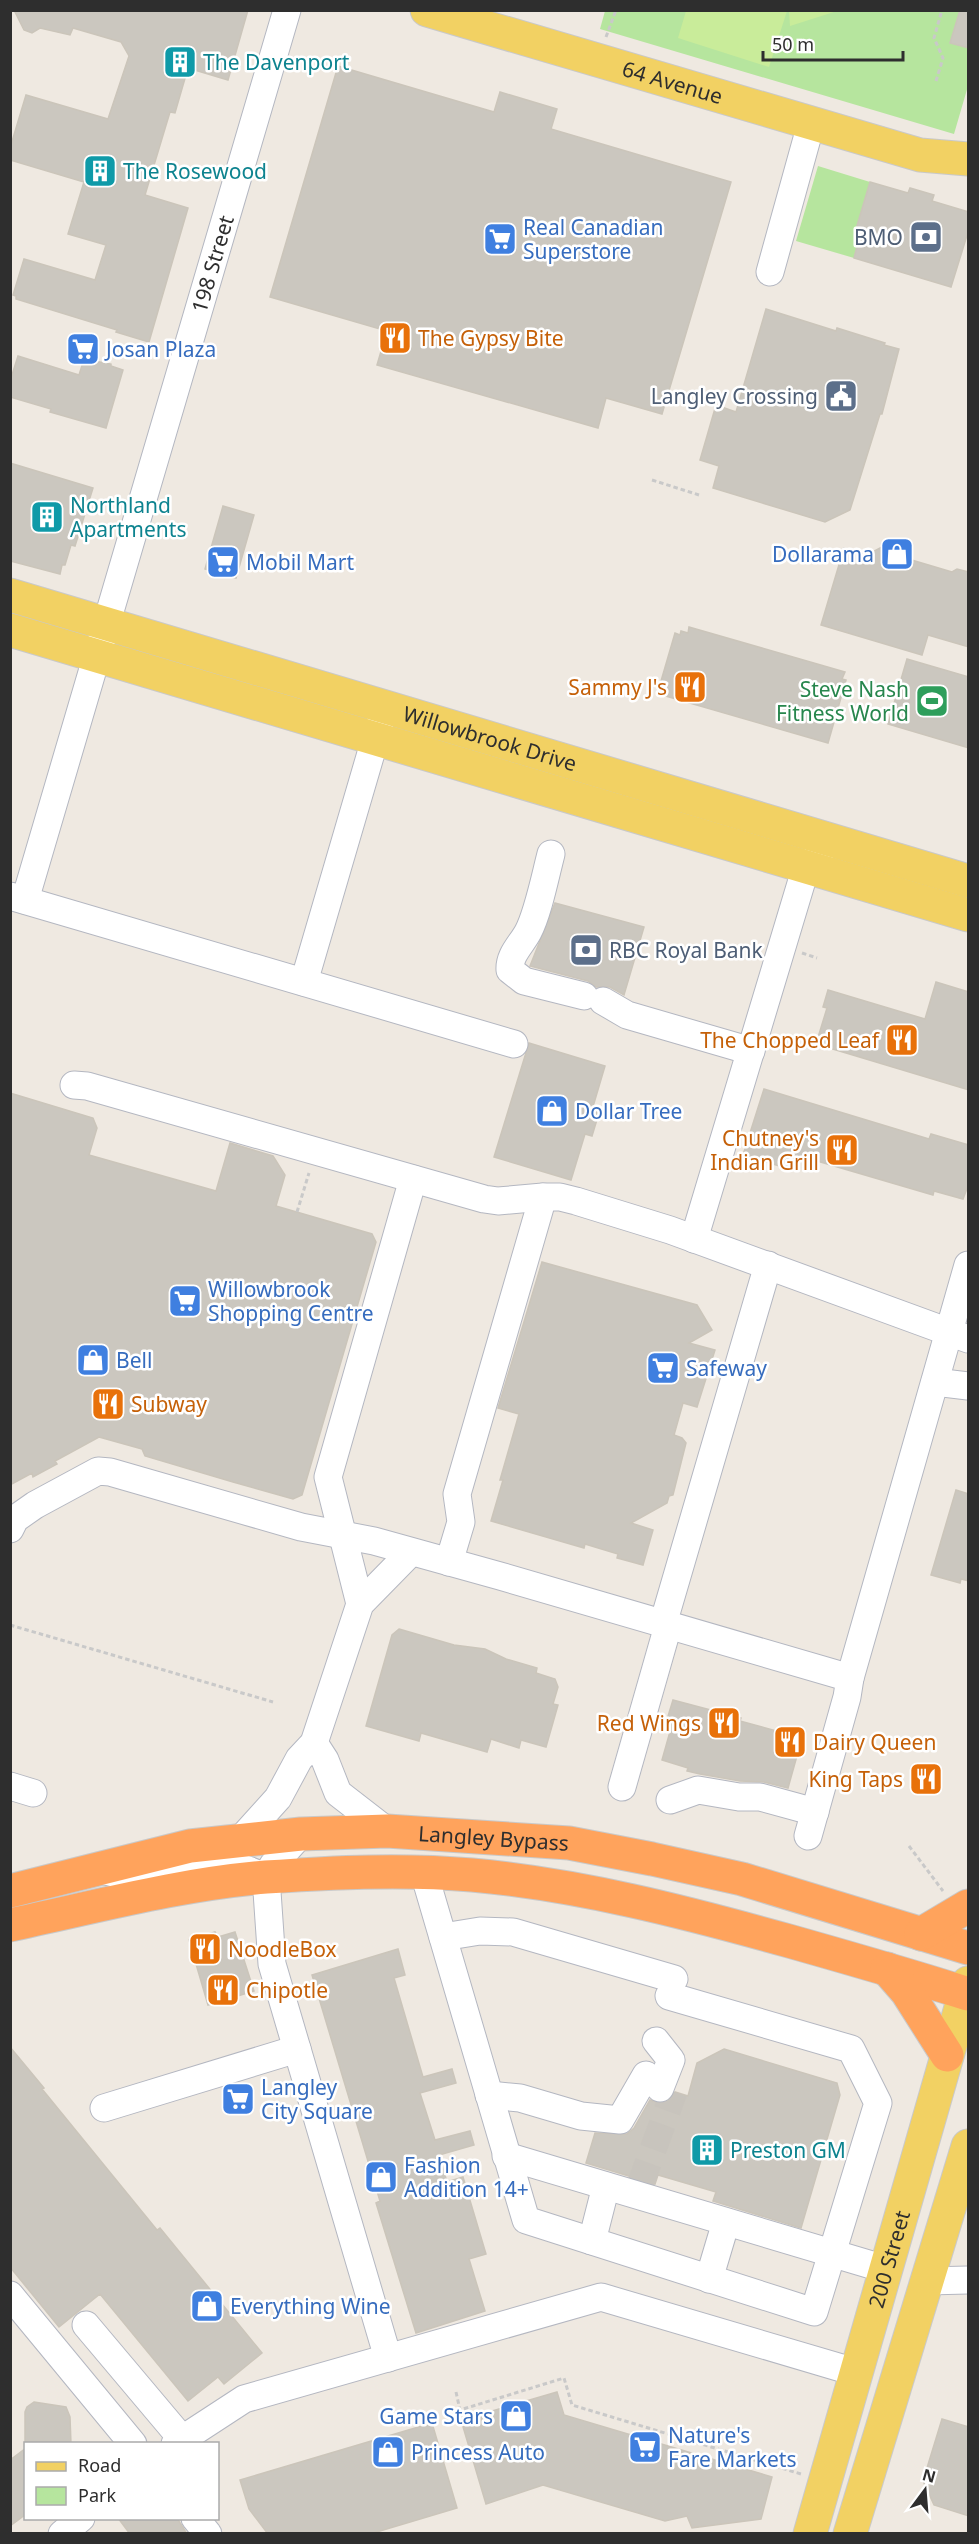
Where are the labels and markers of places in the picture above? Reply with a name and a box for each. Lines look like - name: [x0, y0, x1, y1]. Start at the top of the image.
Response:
- building icon: The Davenport: [162, 44, 198, 80]
- place label: The Davenport: [203, 48, 350, 76]
- building icon: The Rosewood: [82, 153, 118, 189]
- place label: The Rosewood: [123, 157, 267, 185]
- place label: Real Canadian Superstore: [523, 213, 663, 265]
- bank icon: BMO: [908, 219, 944, 255]
- supermarket icon: Real Canadian Superstore: [482, 221, 518, 257]
- place label: BMO: [854, 223, 903, 251]
- restaurant icon: The Gypsy Bite: [377, 320, 413, 356]
- place label: The Gypsy Bite: [418, 324, 564, 352]
- supermarket icon: Josan Plaza: [65, 331, 101, 367]
- place label: Josan Plaza: [104, 335, 216, 363]
- public building icon: Langley Crossing: [823, 378, 859, 414]
- place label: Langley Crossing: [651, 382, 818, 410]
- place label: Northland Apartments: [70, 491, 186, 543]
- building icon: Northland Apartments: [29, 499, 65, 535]
- shop icon: Dollarama: [879, 536, 915, 572]
- place label: Dollarama: [772, 540, 874, 568]
- supermarket icon: Mobil Mart: [205, 544, 241, 580]
- place label: Mobil Mart: [246, 548, 354, 576]
- restaurant icon: Sammy J's: [672, 669, 708, 705]
- place label: Sammy J's: [568, 673, 667, 701]
- place label: Steve Nash Fitness World: [776, 675, 909, 727]
- sports icon: Steve Nash Fitness World: [914, 683, 950, 719]
- bank icon: RBC Royal Bank: [568, 932, 604, 968]
- place label: RBC Royal Bank: [609, 936, 764, 964]
- restaurant icon: The Chopped Leaf: [884, 1022, 920, 1058]
- place label: The Chopped Leaf: [700, 1026, 881, 1054]
- shop icon: Dollar Tree: [534, 1093, 570, 1129]
- place label: Dollar Tree: [575, 1097, 682, 1125]
- place label: Chutney's Indian Grill: [710, 1124, 819, 1176]
- restaurant icon: Chutney's Indian Grill: [824, 1132, 860, 1168]
- place label: Willowbrook Shopping Centre: [208, 1275, 374, 1327]
- supermarket icon: Willowbrook Shopping Centre: [167, 1283, 203, 1319]
- shop icon: Bell: [75, 1342, 111, 1378]
- place label: Bell: [116, 1346, 152, 1374]
- supermarket icon: Safeway: [645, 1350, 681, 1386]
- place label: Safeway: [686, 1354, 767, 1382]
- restaurant icon: Subway: [90, 1386, 126, 1422]
- place label: Subway: [131, 1390, 207, 1418]
- restaurant icon: Red Wings: [706, 1705, 742, 1741]
- place label: Red Wings: [597, 1709, 701, 1737]
- restaurant icon: Dairy Queen: [772, 1724, 808, 1760]
- place label: Dairy Queen: [813, 1728, 936, 1756]
- restaurant icon: King Taps: [908, 1761, 944, 1797]
- place label: King Taps: [808, 1765, 903, 1793]
- restaurant icon: NoodleBox: [187, 1931, 223, 1967]
- place label: NoodleBox: [228, 1935, 337, 1963]
- restaurant icon: Chipotle: [205, 1972, 241, 2008]
- place label: Chipotle: [246, 1976, 328, 2004]
- place label: Langley City Square: [261, 2073, 373, 2125]
- supermarket icon: Langley City Square: [220, 2081, 256, 2117]
- building icon: Preston GM: [689, 2132, 725, 2168]
- place label: Preston GM: [730, 2136, 846, 2164]
- place label: Fashion Addition 14+: [404, 2151, 529, 2203]
- shop icon: Fashion Addition 14+: [363, 2159, 399, 2195]
- shop icon: Everything Wine: [189, 2288, 225, 2324]
- place label: Everything Wine: [230, 2292, 391, 2320]
- shop icon: Game Stars: [498, 2398, 534, 2434]
- place label: Game Stars: [379, 2402, 493, 2430]
- place label: Nature's Fare Markets: [668, 2421, 796, 2473]
- supermarket icon: Nature's Fare Markets: [627, 2429, 663, 2465]
- shop icon: Princess Auto: [370, 2434, 406, 2470]
- place label: Princess Auto: [411, 2438, 545, 2466]

